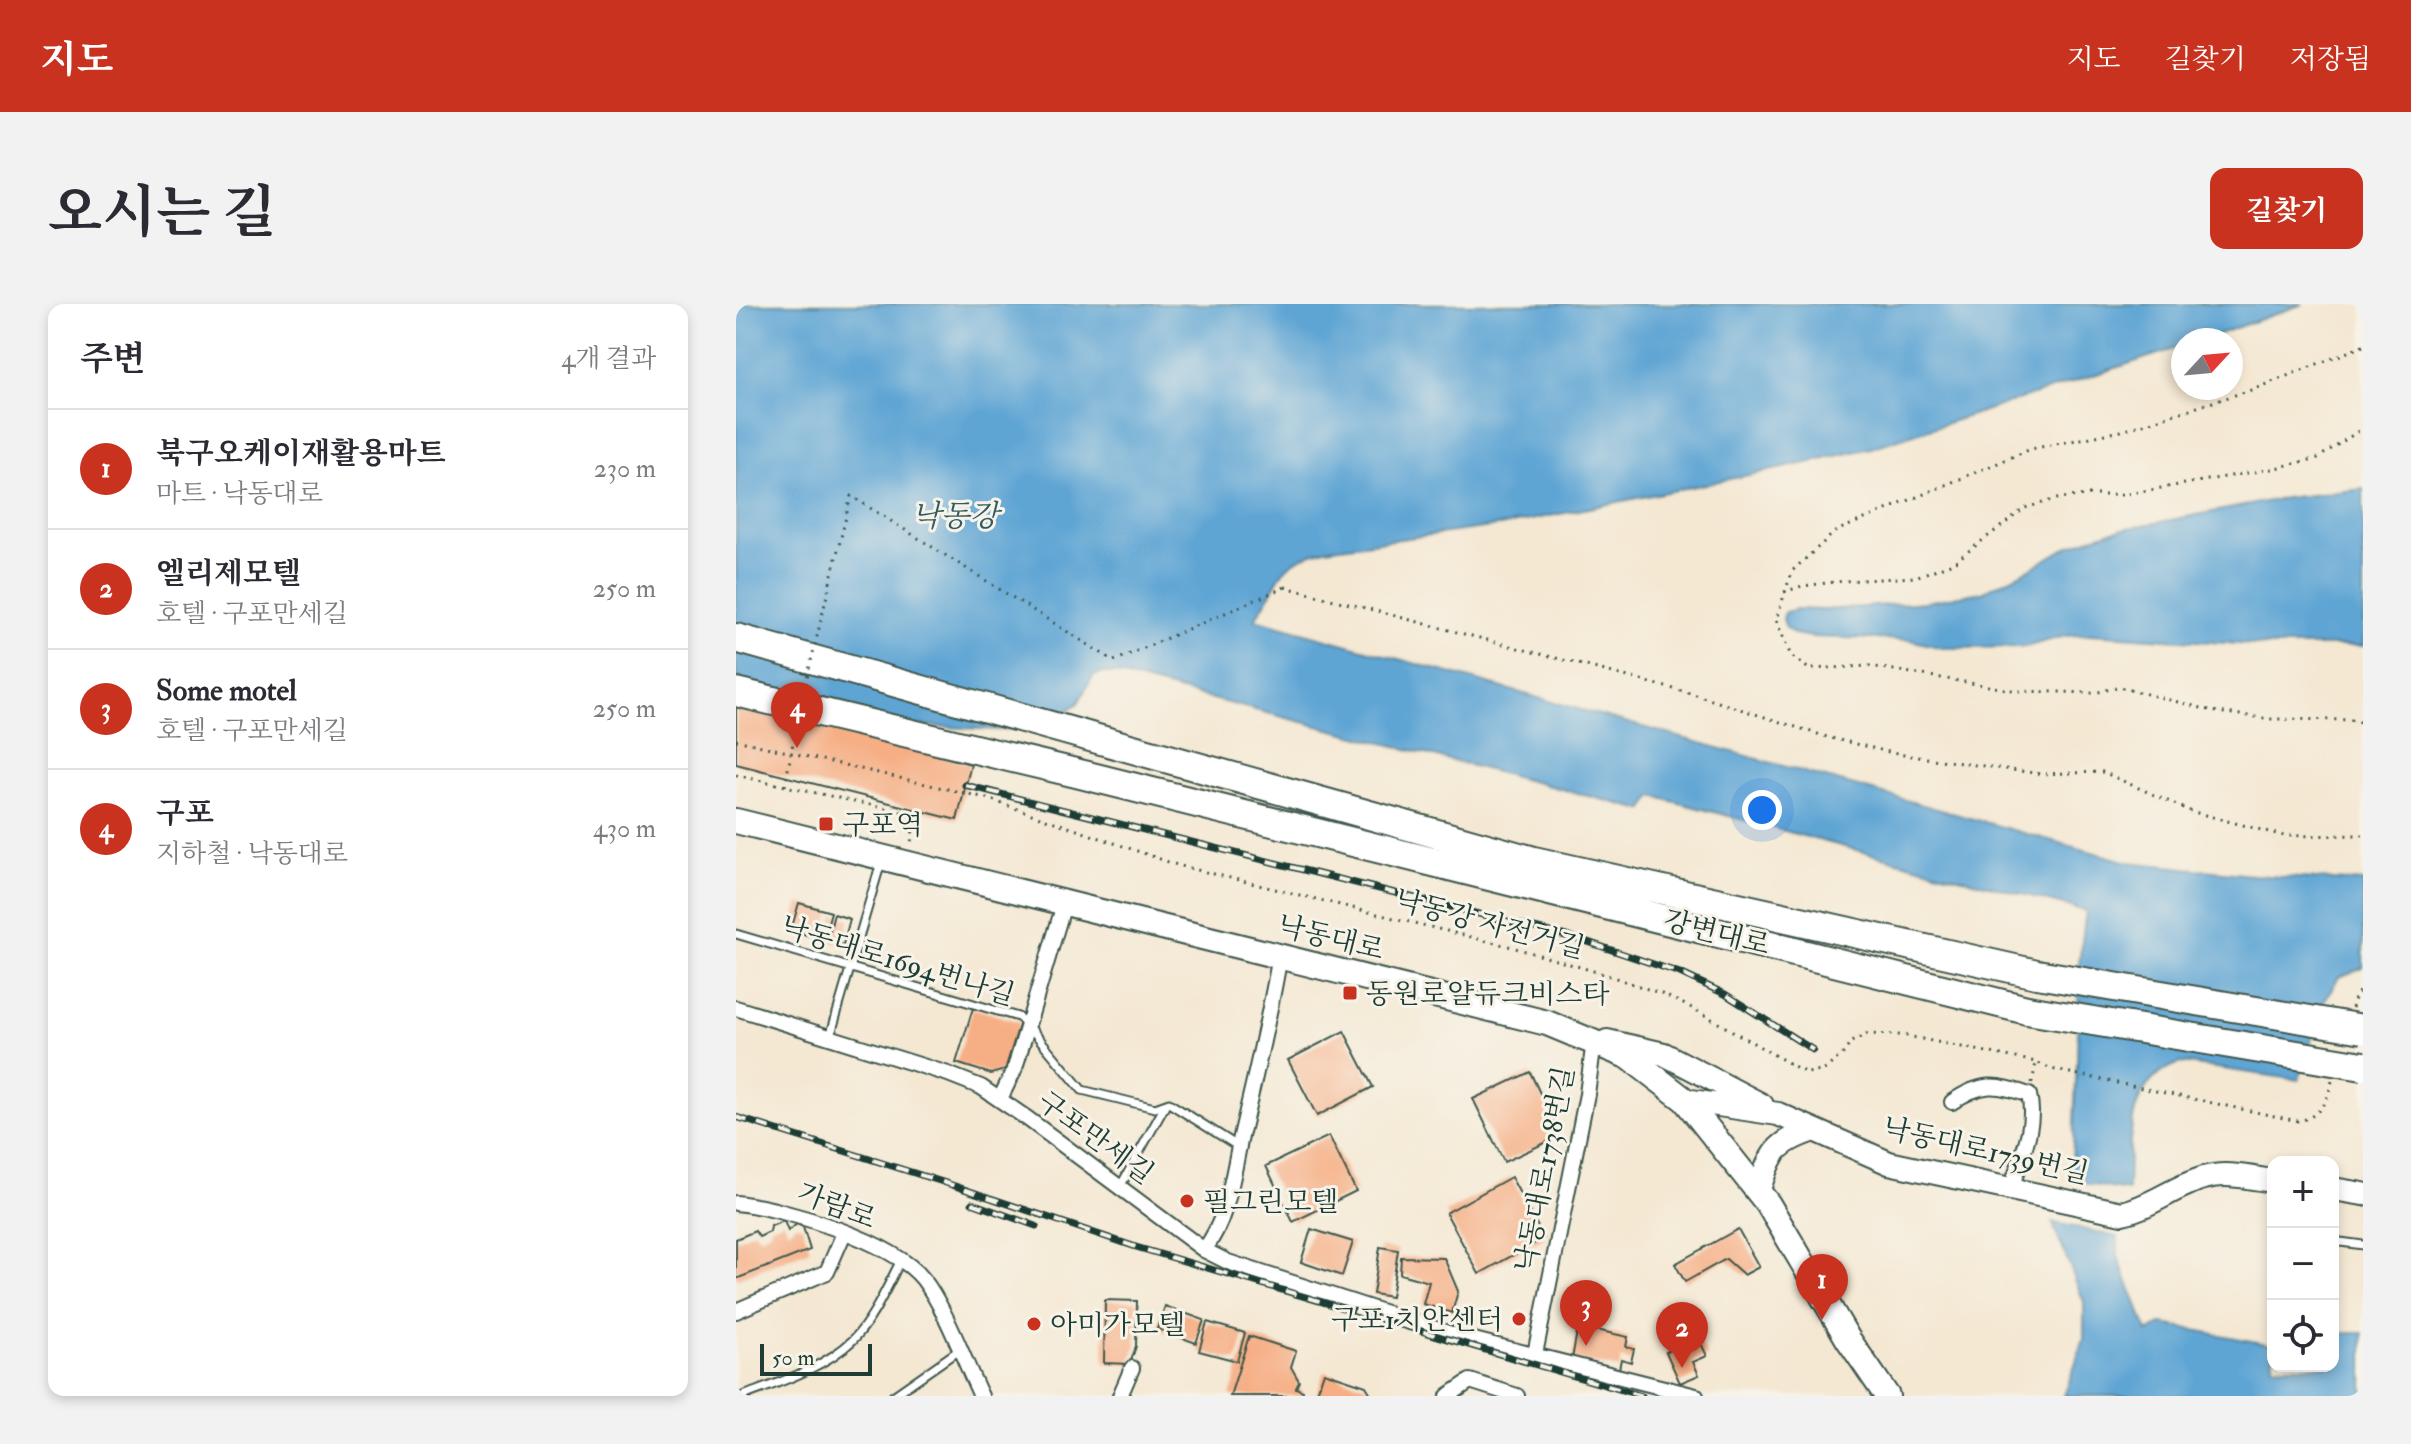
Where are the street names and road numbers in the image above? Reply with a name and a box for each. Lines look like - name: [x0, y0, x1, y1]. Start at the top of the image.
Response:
- street label: 낙동강 자전거길: [1391, 882, 1588, 967]
- street label: 강변대로: [1660, 903, 1773, 964]
- street label: 낙동대로: [1274, 908, 1387, 969]
- street label: 낙동대로1694번나길: [776, 909, 1019, 1014]
- street label: 낙동대로1738번길: [1508, 1063, 1583, 1275]
- street label: 구포만세길: [1030, 1084, 1160, 1192]
- street label: 낙동대로1739번길: [1879, 1111, 2092, 1192]
- street label: 가람로: [792, 1176, 881, 1237]

